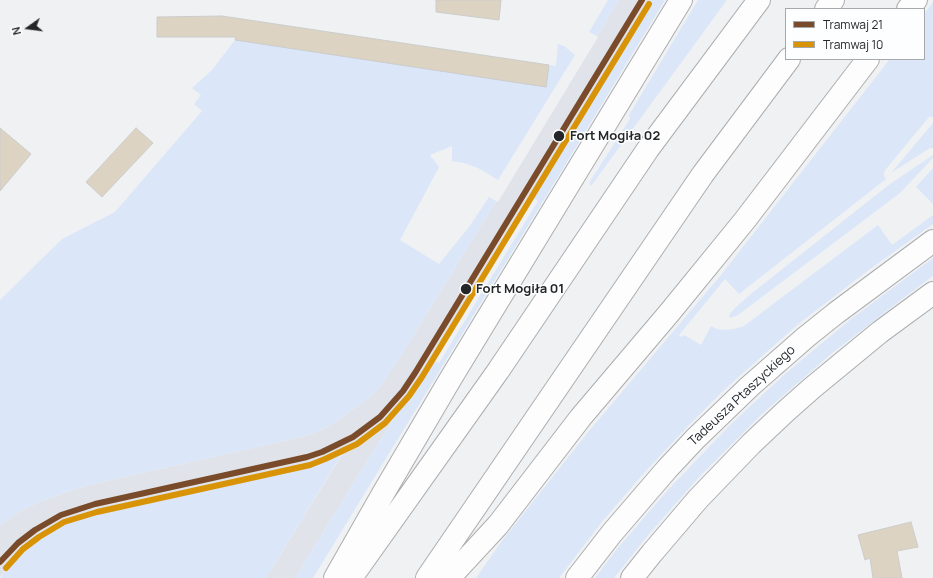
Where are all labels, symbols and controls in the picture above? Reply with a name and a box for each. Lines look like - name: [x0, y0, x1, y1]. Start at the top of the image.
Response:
- north arrow: [8, 8, 48, 48]
- legend: [785, 8, 925, 60]
- text: Tramwaj 21: [823, 16, 883, 33]
- text: N: [8, 25, 24, 37]
- text: Tramwaj 10: [823, 36, 883, 53]
- place label: Fort Mogiła 02: [570, 128, 660, 144]
- marker: Fort Mogiła 02: [552, 129, 566, 143]
- place label: Fort Mogiła 01: [476, 281, 564, 297]
- marker: Fort Mogiła 01: [459, 282, 473, 296]
- street label: Tadeusza Ptaszyckiego: [685, 342, 799, 450]

